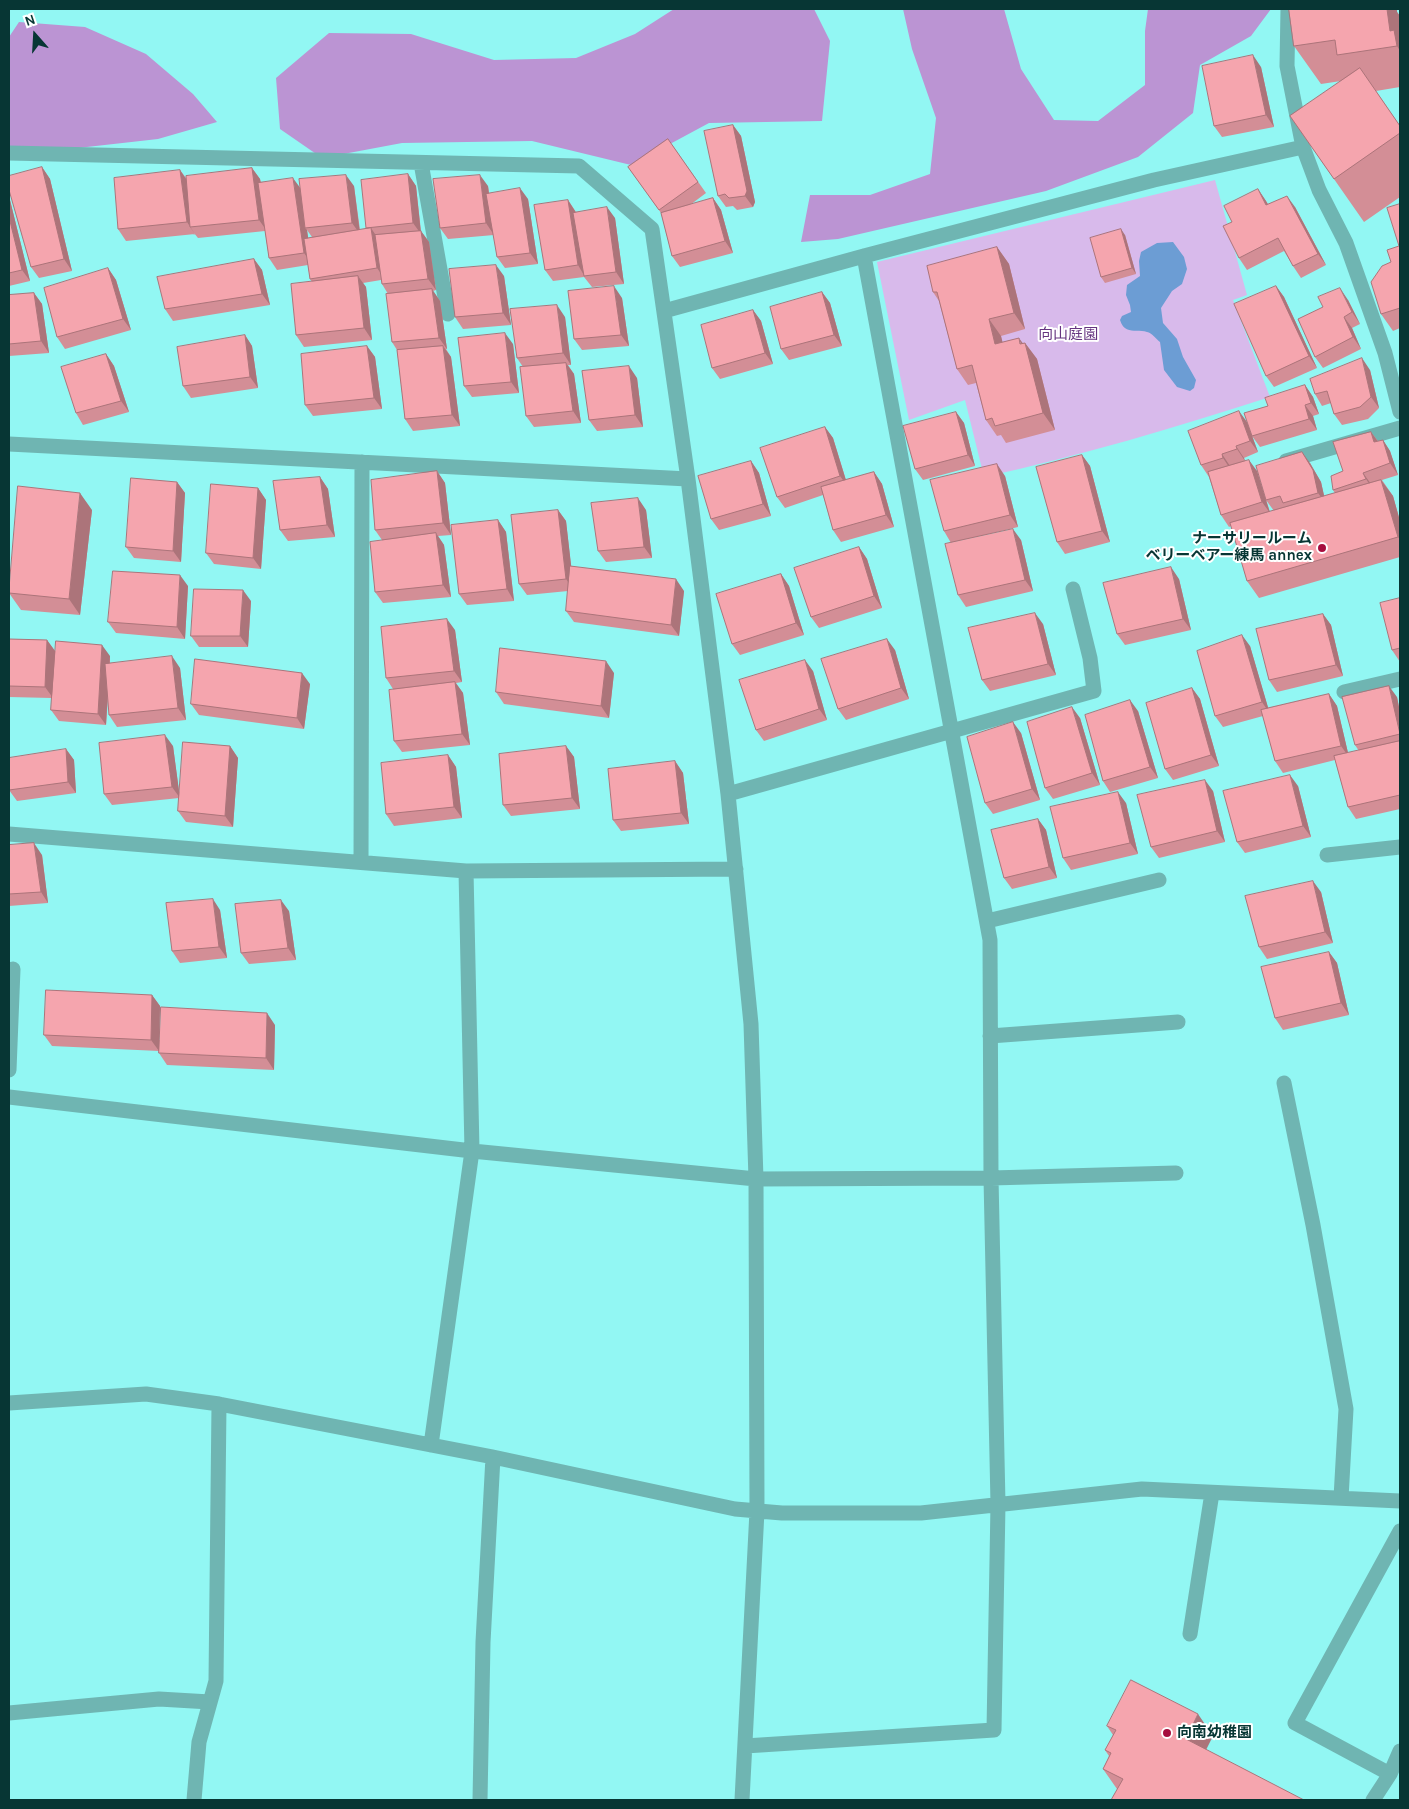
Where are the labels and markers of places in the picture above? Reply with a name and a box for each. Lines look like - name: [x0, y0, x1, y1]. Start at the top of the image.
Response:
- place label: ナーサリールーム ベリーベアー練馬 annex: [1145, 530, 1312, 565]
- marker: ナーサリールーム ベリーベアー練馬 annex: [1316, 542, 1328, 554]
- place label: 向南幼稚園: [1177, 1724, 1252, 1742]
- marker: 向南幼稚園: [1161, 1727, 1173, 1739]

